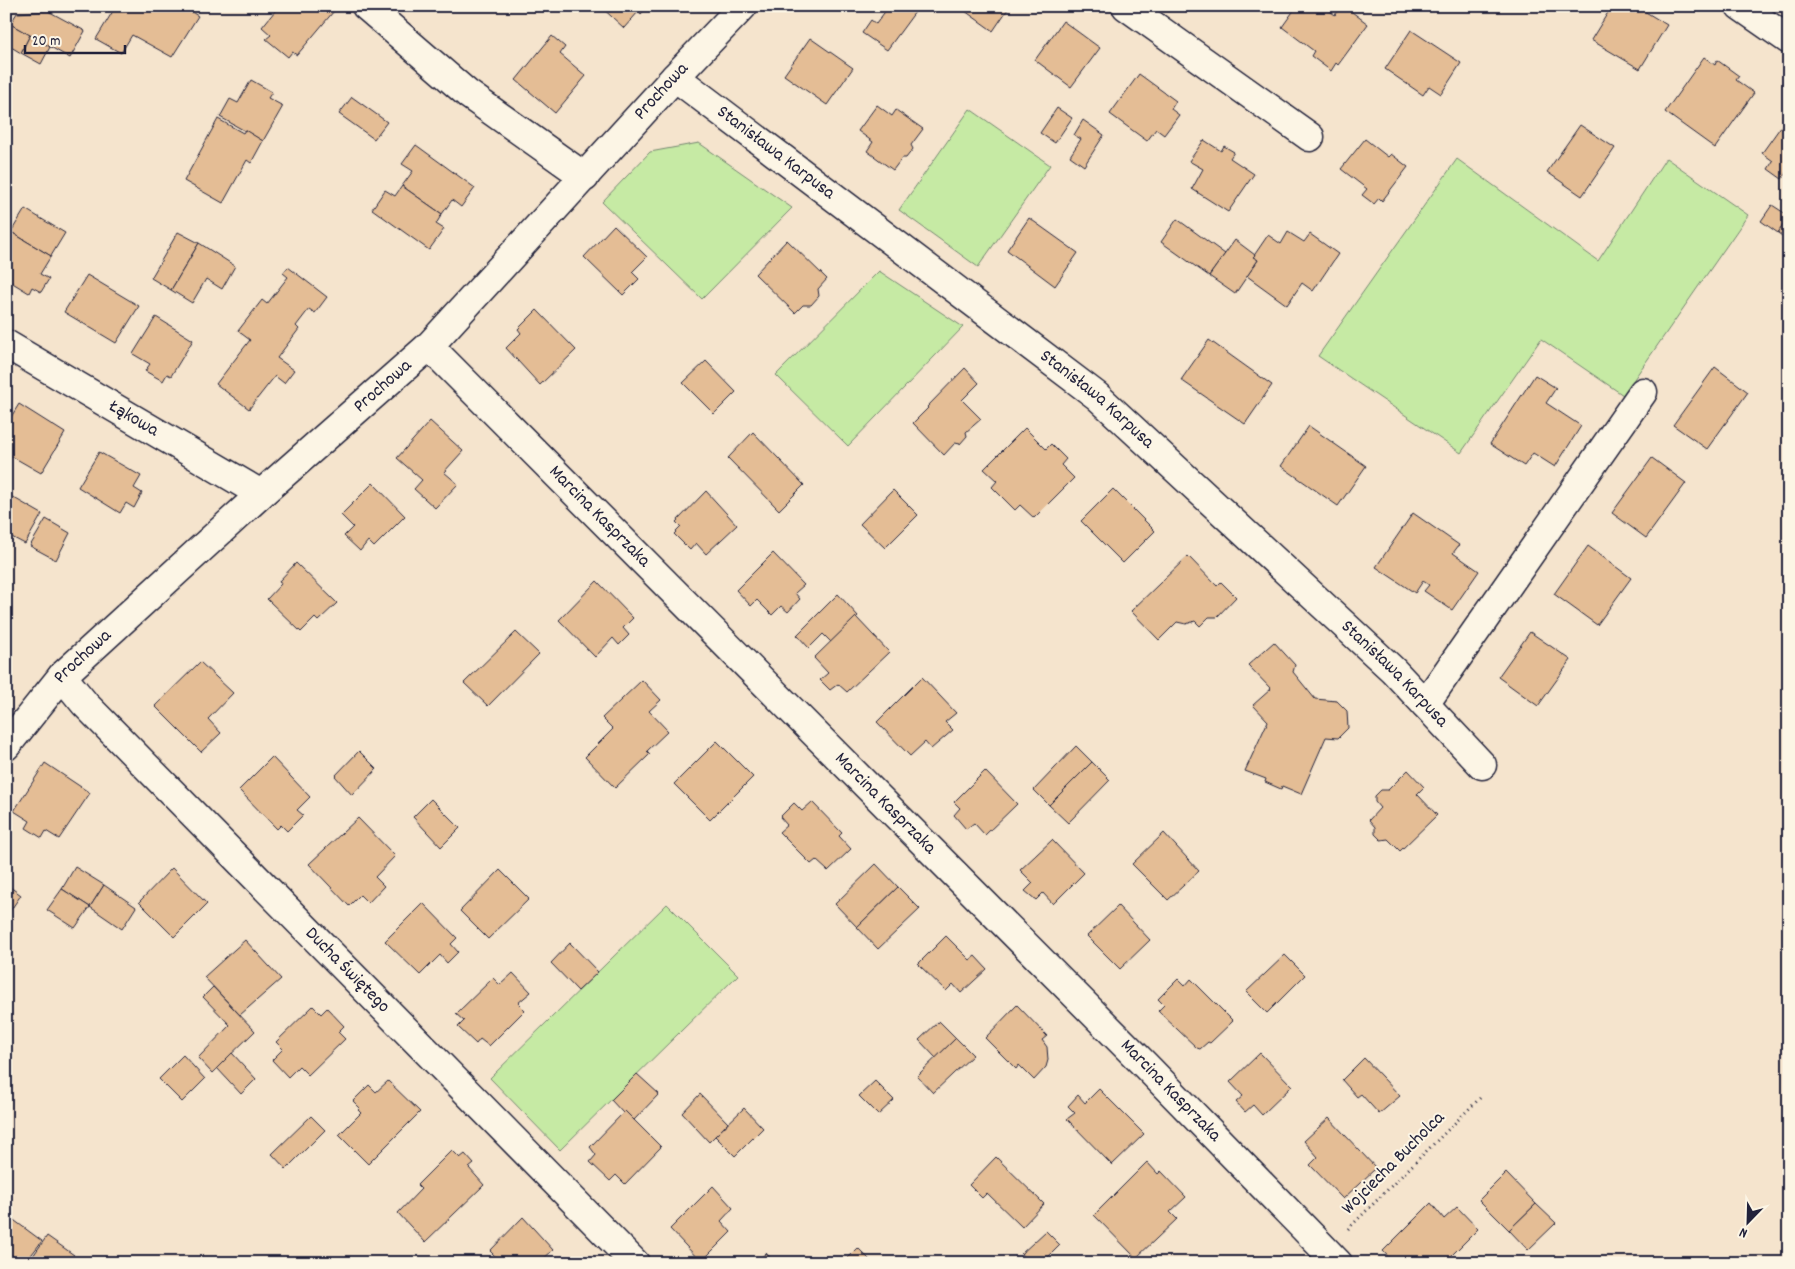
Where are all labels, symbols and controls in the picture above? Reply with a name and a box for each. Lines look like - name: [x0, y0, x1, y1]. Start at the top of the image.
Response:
- scale bar: [25, 22, 125, 54]
- text: 20 m: [32, 31, 60, 53]
- street label: Prochowa: [628, 56, 696, 127]
- street label: Stanisława Karpusa: [711, 99, 841, 207]
- street label: Stanisława Karpusa: [1034, 343, 1161, 456]
- street label: Prochowa: [348, 352, 419, 420]
- street label: Łąkowa: [103, 393, 165, 445]
- street label: Marcina Kasprzaka: [542, 460, 657, 575]
- street label: Stanisława Karpusa: [1334, 614, 1455, 735]
- street label: Prochowa: [47, 622, 119, 690]
- street label: Marcina Kasprzaka: [828, 746, 943, 862]
- street label: Ducha Świętego: [298, 921, 396, 1020]
- street label: Marcina Kasprzaka: [1114, 1033, 1228, 1149]
- street label: Wojciecha Bucholca: [1336, 1105, 1453, 1222]
- north arrow: [1722, 1196, 1772, 1246]
- text: N: [1737, 1222, 1751, 1243]

